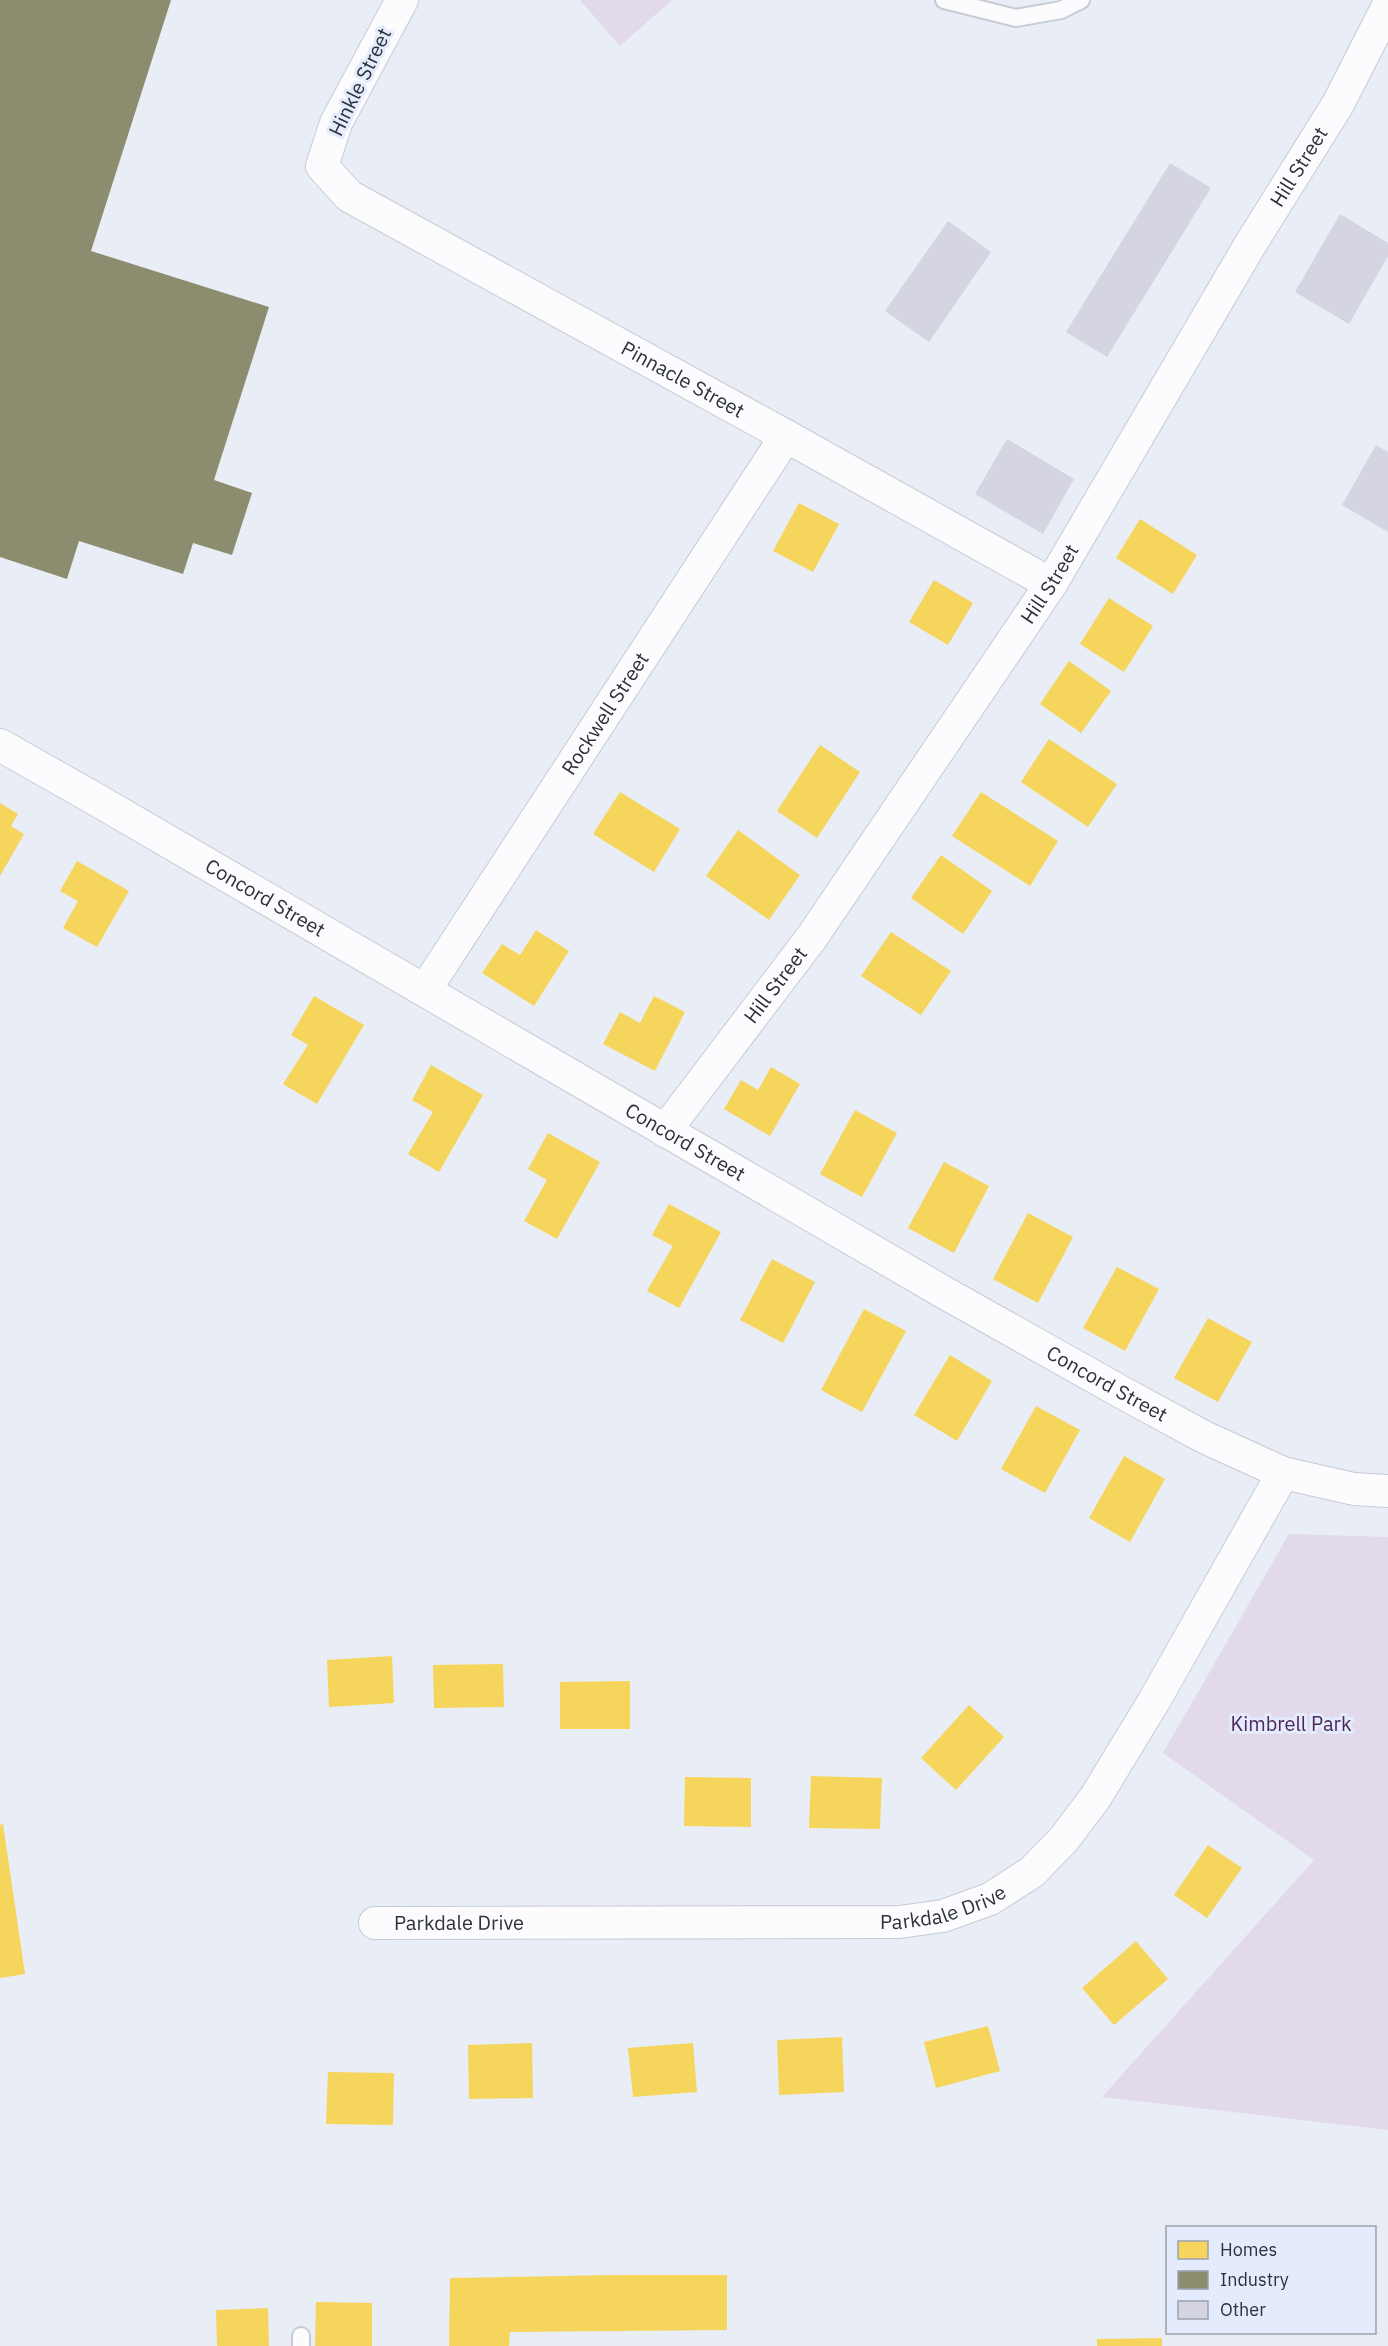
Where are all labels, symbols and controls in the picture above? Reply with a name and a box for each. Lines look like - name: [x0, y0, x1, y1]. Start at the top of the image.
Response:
- street label: Hinkle Street: [322, 23, 397, 140]
- street label: Hill Street: [1263, 121, 1334, 212]
- street label: Pinnacle Street: [617, 334, 749, 424]
- street label: Hill Street: [1014, 539, 1085, 629]
- street label: Rockwell Street: [555, 647, 655, 780]
- street label: Concord Street: [200, 852, 330, 943]
- street label: Hill Street: [737, 941, 813, 1029]
- street label: Concord Street: [621, 1096, 751, 1187]
- street label: Concord Street: [1042, 1339, 1173, 1428]
- park label: Kimbrell Park: [1231, 1710, 1352, 1737]
- street label: Parkdale Drive: [880, 1878, 1011, 1935]
- street label: Parkdale Drive: [394, 1909, 524, 1936]
- legend: [1166, 2226, 1376, 2334]
- text: Homes: [1220, 2238, 1277, 2261]
- text: Industry: [1220, 2268, 1289, 2291]
- text: Other: [1220, 2298, 1266, 2321]

